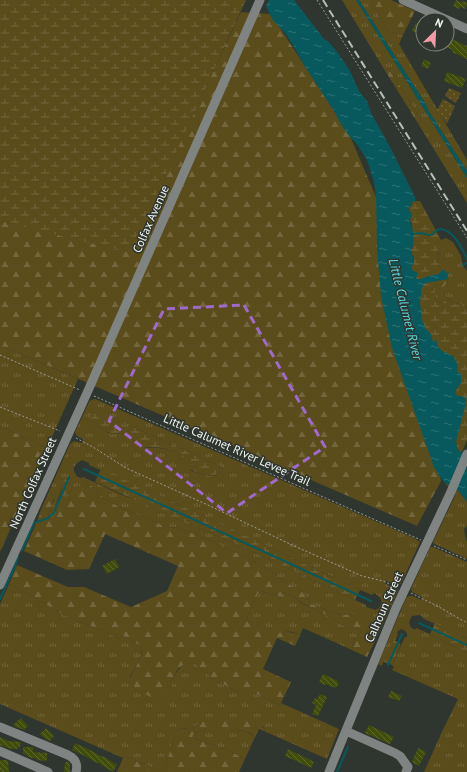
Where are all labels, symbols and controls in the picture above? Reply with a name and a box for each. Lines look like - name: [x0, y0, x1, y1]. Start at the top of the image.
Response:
- north arrow: [415, 12, 455, 52]
- text: N: [433, 15, 445, 31]
- street label: Colfax Avenue: [129, 183, 172, 255]
- water label: Little Calumet River: [385, 257, 427, 362]
- street label: Little Calumet River Levee Trail: [161, 410, 314, 489]
- street label: North Colfax Street: [6, 435, 59, 531]
- street label: Calhoun Street: [361, 569, 406, 645]

